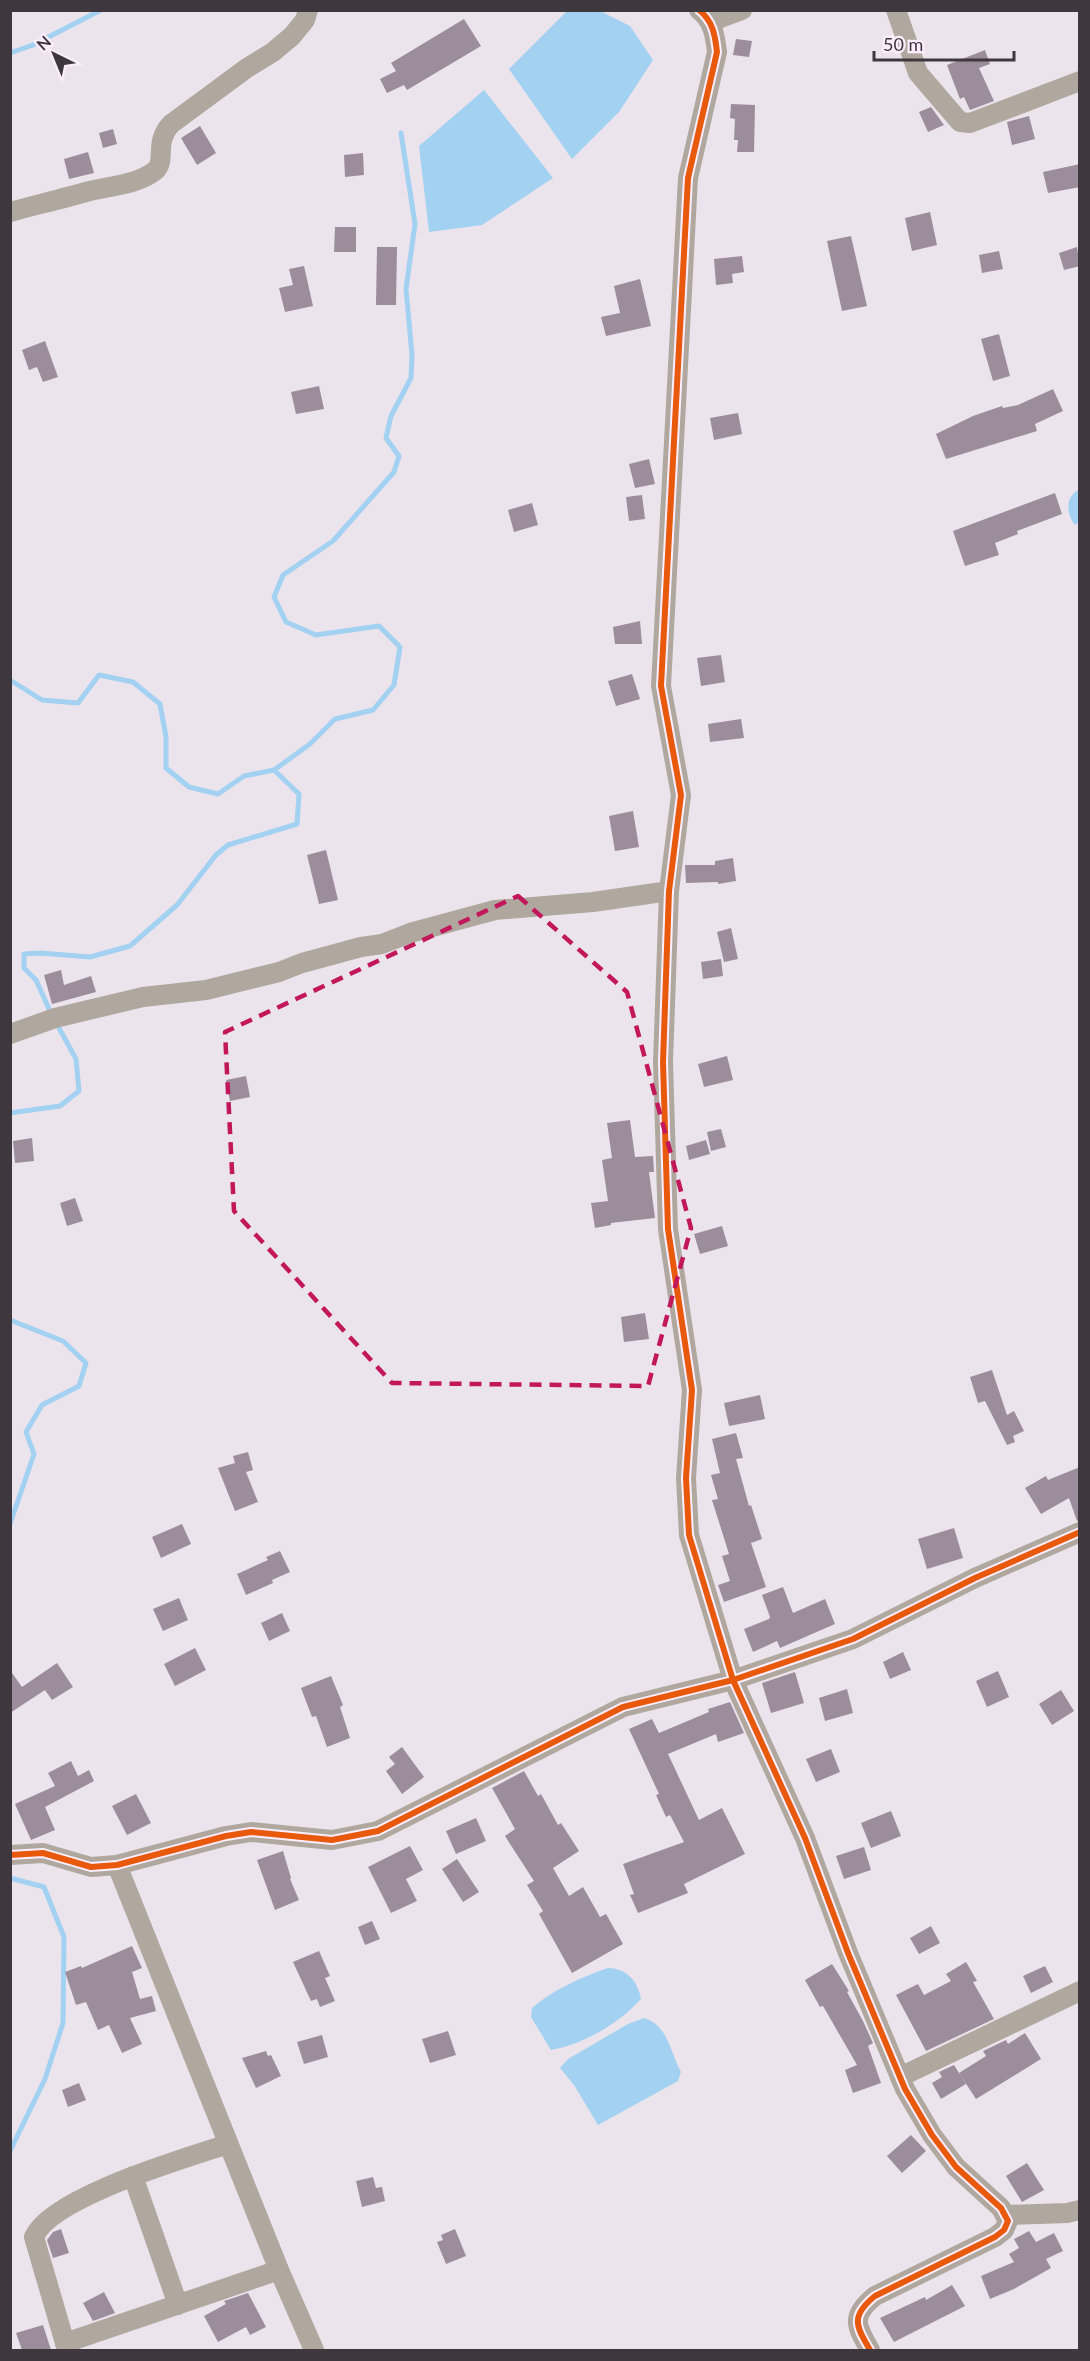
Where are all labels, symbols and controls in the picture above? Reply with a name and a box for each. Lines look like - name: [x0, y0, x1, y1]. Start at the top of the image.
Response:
- north arrow: [24, 24, 84, 84]
- scale bar: [874, 24, 1014, 62]
- text: N: [32, 32, 54, 54]
- text: 50 m: [883, 33, 923, 55]

